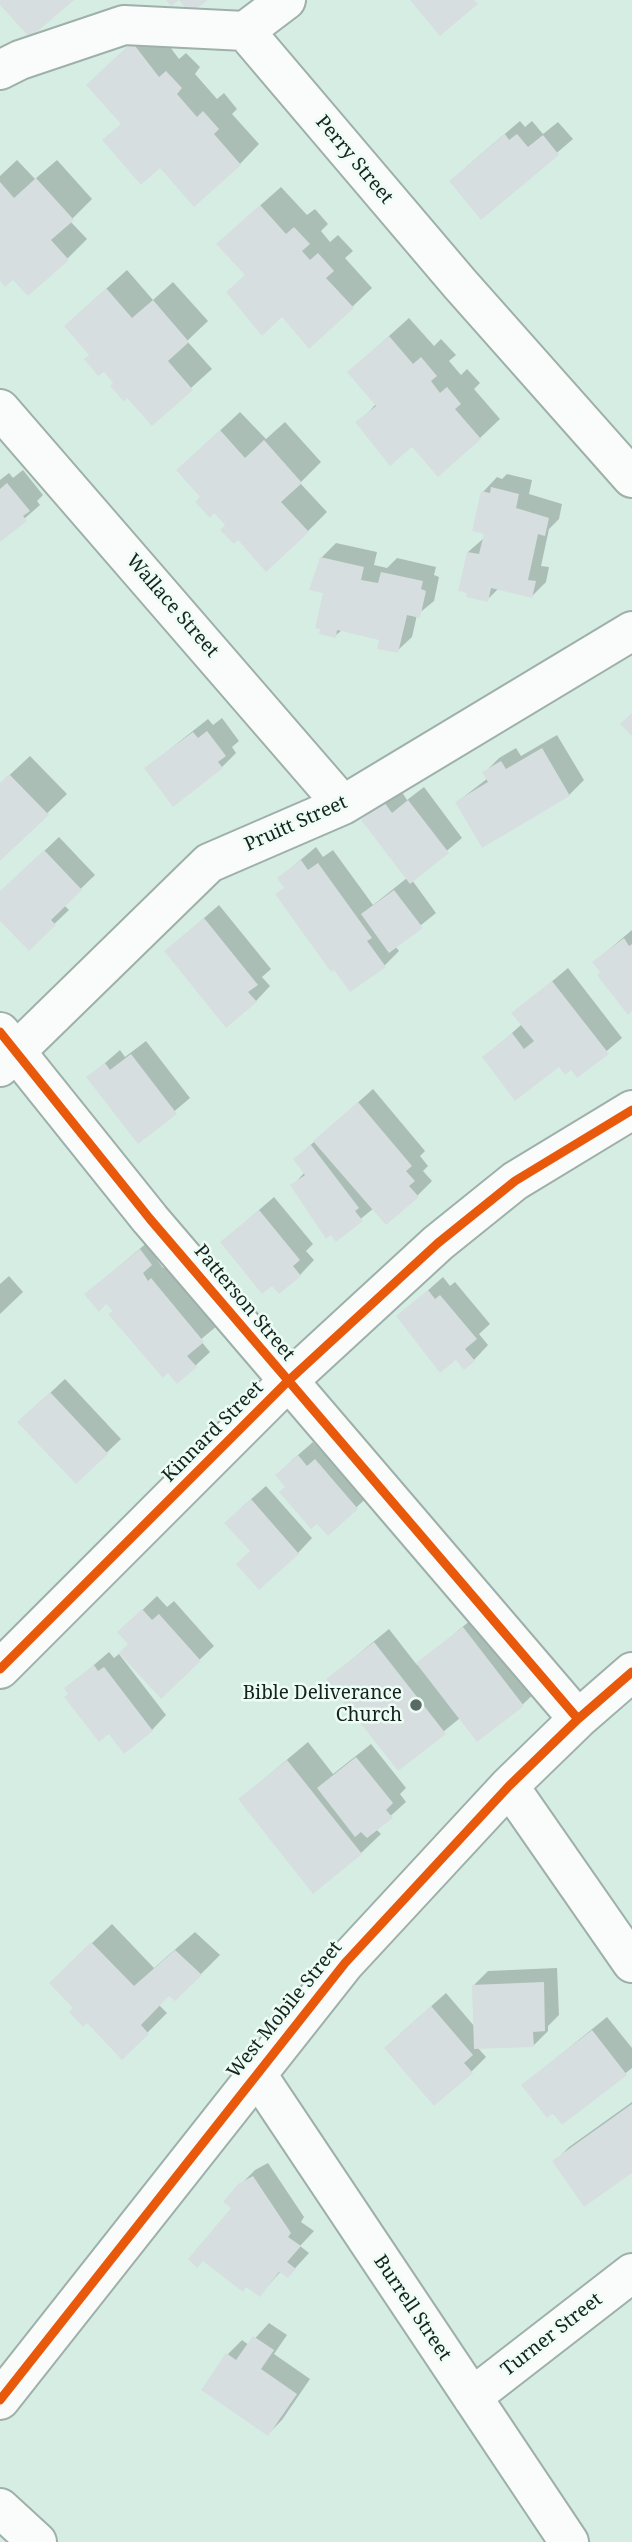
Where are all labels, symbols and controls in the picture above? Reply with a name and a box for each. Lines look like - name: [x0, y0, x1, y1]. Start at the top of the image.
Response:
- street label: Perry Street: [310, 111, 398, 209]
- street label: Wallace Street: [121, 550, 223, 662]
- street label: Pruitt Street: [241, 791, 351, 857]
- street label: Patterson Street: [189, 1240, 299, 1366]
- street label: Kinnard Street: [158, 1377, 268, 1487]
- place label: Bible Deliverance Church: [243, 1683, 402, 1727]
- marker: Bible Deliverance Church: [408, 1697, 424, 1713]
- street label: West Mobile Street: [223, 1937, 347, 2083]
- street label: Burrell Street: [368, 2251, 456, 2365]
- street label: Turner Street: [497, 2288, 607, 2382]

